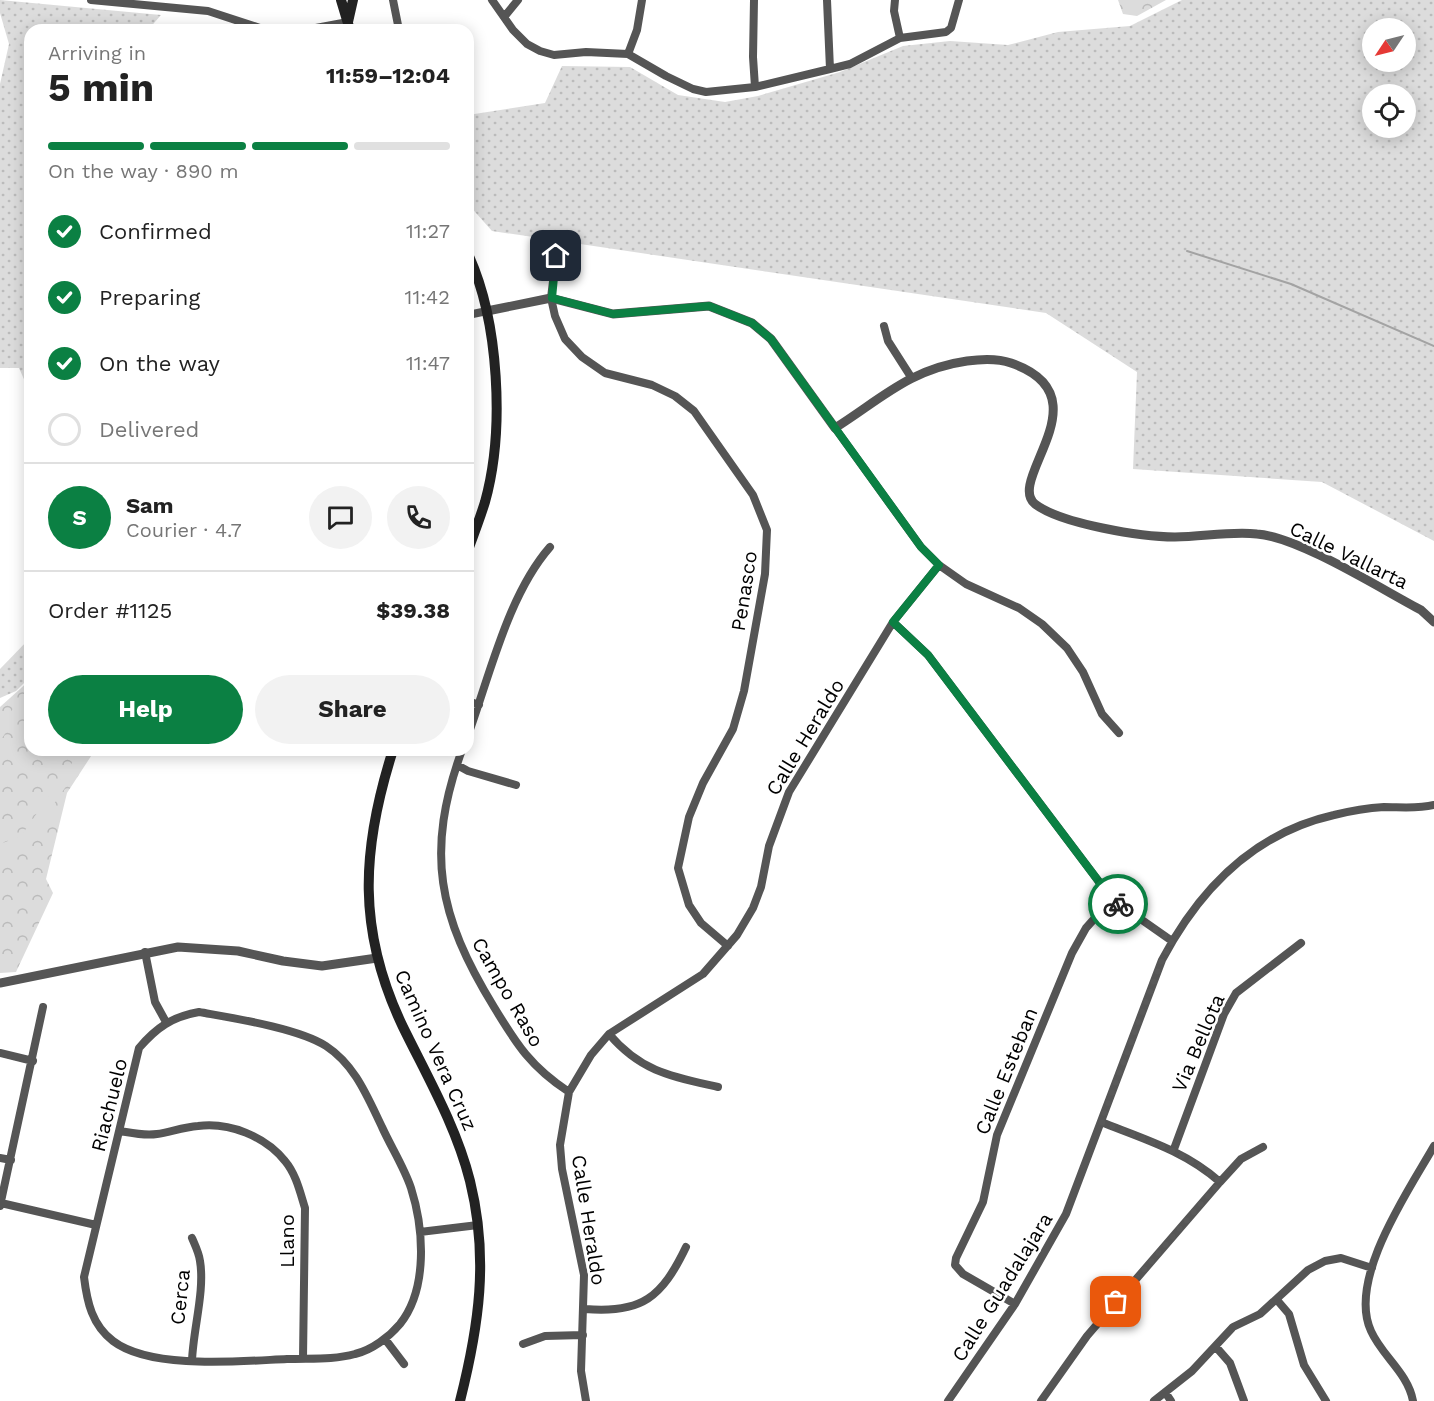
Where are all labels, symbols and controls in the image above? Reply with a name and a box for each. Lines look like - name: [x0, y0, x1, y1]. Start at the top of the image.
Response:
- north arrow: [1362, 18, 1416, 72]
- map controls: [1362, 18, 1416, 138]
- text: Arriving in: [48, 41, 146, 65]
- text: 11:59–12:04: [326, 63, 450, 88]
- text: 5 min: [48, 65, 154, 110]
- button: locate: [1362, 84, 1416, 138]
- text: On the way · 890 m: [48, 159, 239, 183]
- icon: check: [48, 215, 81, 248]
- text: Confirmed: [99, 219, 212, 244]
- text: 11:27: [406, 219, 450, 243]
- pin: [530, 230, 581, 281]
- icon: home: [539, 239, 572, 272]
- icon: check: [48, 281, 81, 314]
- text: Preparing: [99, 285, 200, 310]
- text: 11:42: [405, 285, 450, 309]
- icon: check: [48, 347, 81, 380]
- text: On the way: [99, 351, 220, 376]
- text: 11:47: [406, 351, 450, 375]
- text: Delivered: [99, 417, 199, 442]
- button: chat: [309, 486, 372, 549]
- button: phone: [387, 486, 450, 549]
- text: Sam: [126, 493, 174, 518]
- text: S: [72, 505, 87, 530]
- street label: Calle Vallarta: [1286, 516, 1412, 594]
- text: Courier · 4.7: [126, 518, 242, 542]
- street label: Penasco: [726, 549, 762, 633]
- text: Order #1125: [48, 598, 172, 623]
- text: $39.38: [376, 598, 450, 623]
- street label: Calle Heraldo: [761, 674, 849, 800]
- button: Help: [48, 675, 243, 744]
- button: Share: [255, 675, 450, 744]
- courier: [1088, 874, 1148, 934]
- icon: bike: [1102, 888, 1135, 921]
- street label: Campo Raso: [467, 933, 549, 1051]
- street label: Camino Vera Cruz: [390, 966, 482, 1134]
- street label: Via Bellota: [1167, 990, 1229, 1096]
- street label: Calle Esteban: [970, 1004, 1042, 1138]
- street label: Riachuelo: [86, 1056, 132, 1154]
- street label: Calle Heraldo: [567, 1153, 611, 1287]
- street label: Calle Guadalajara: [947, 1208, 1057, 1366]
- street label: Llano: [275, 1214, 299, 1268]
- street label: Cerca: [165, 1268, 195, 1326]
- pin: [1090, 1276, 1141, 1327]
- icon: bag: [1099, 1285, 1132, 1318]

